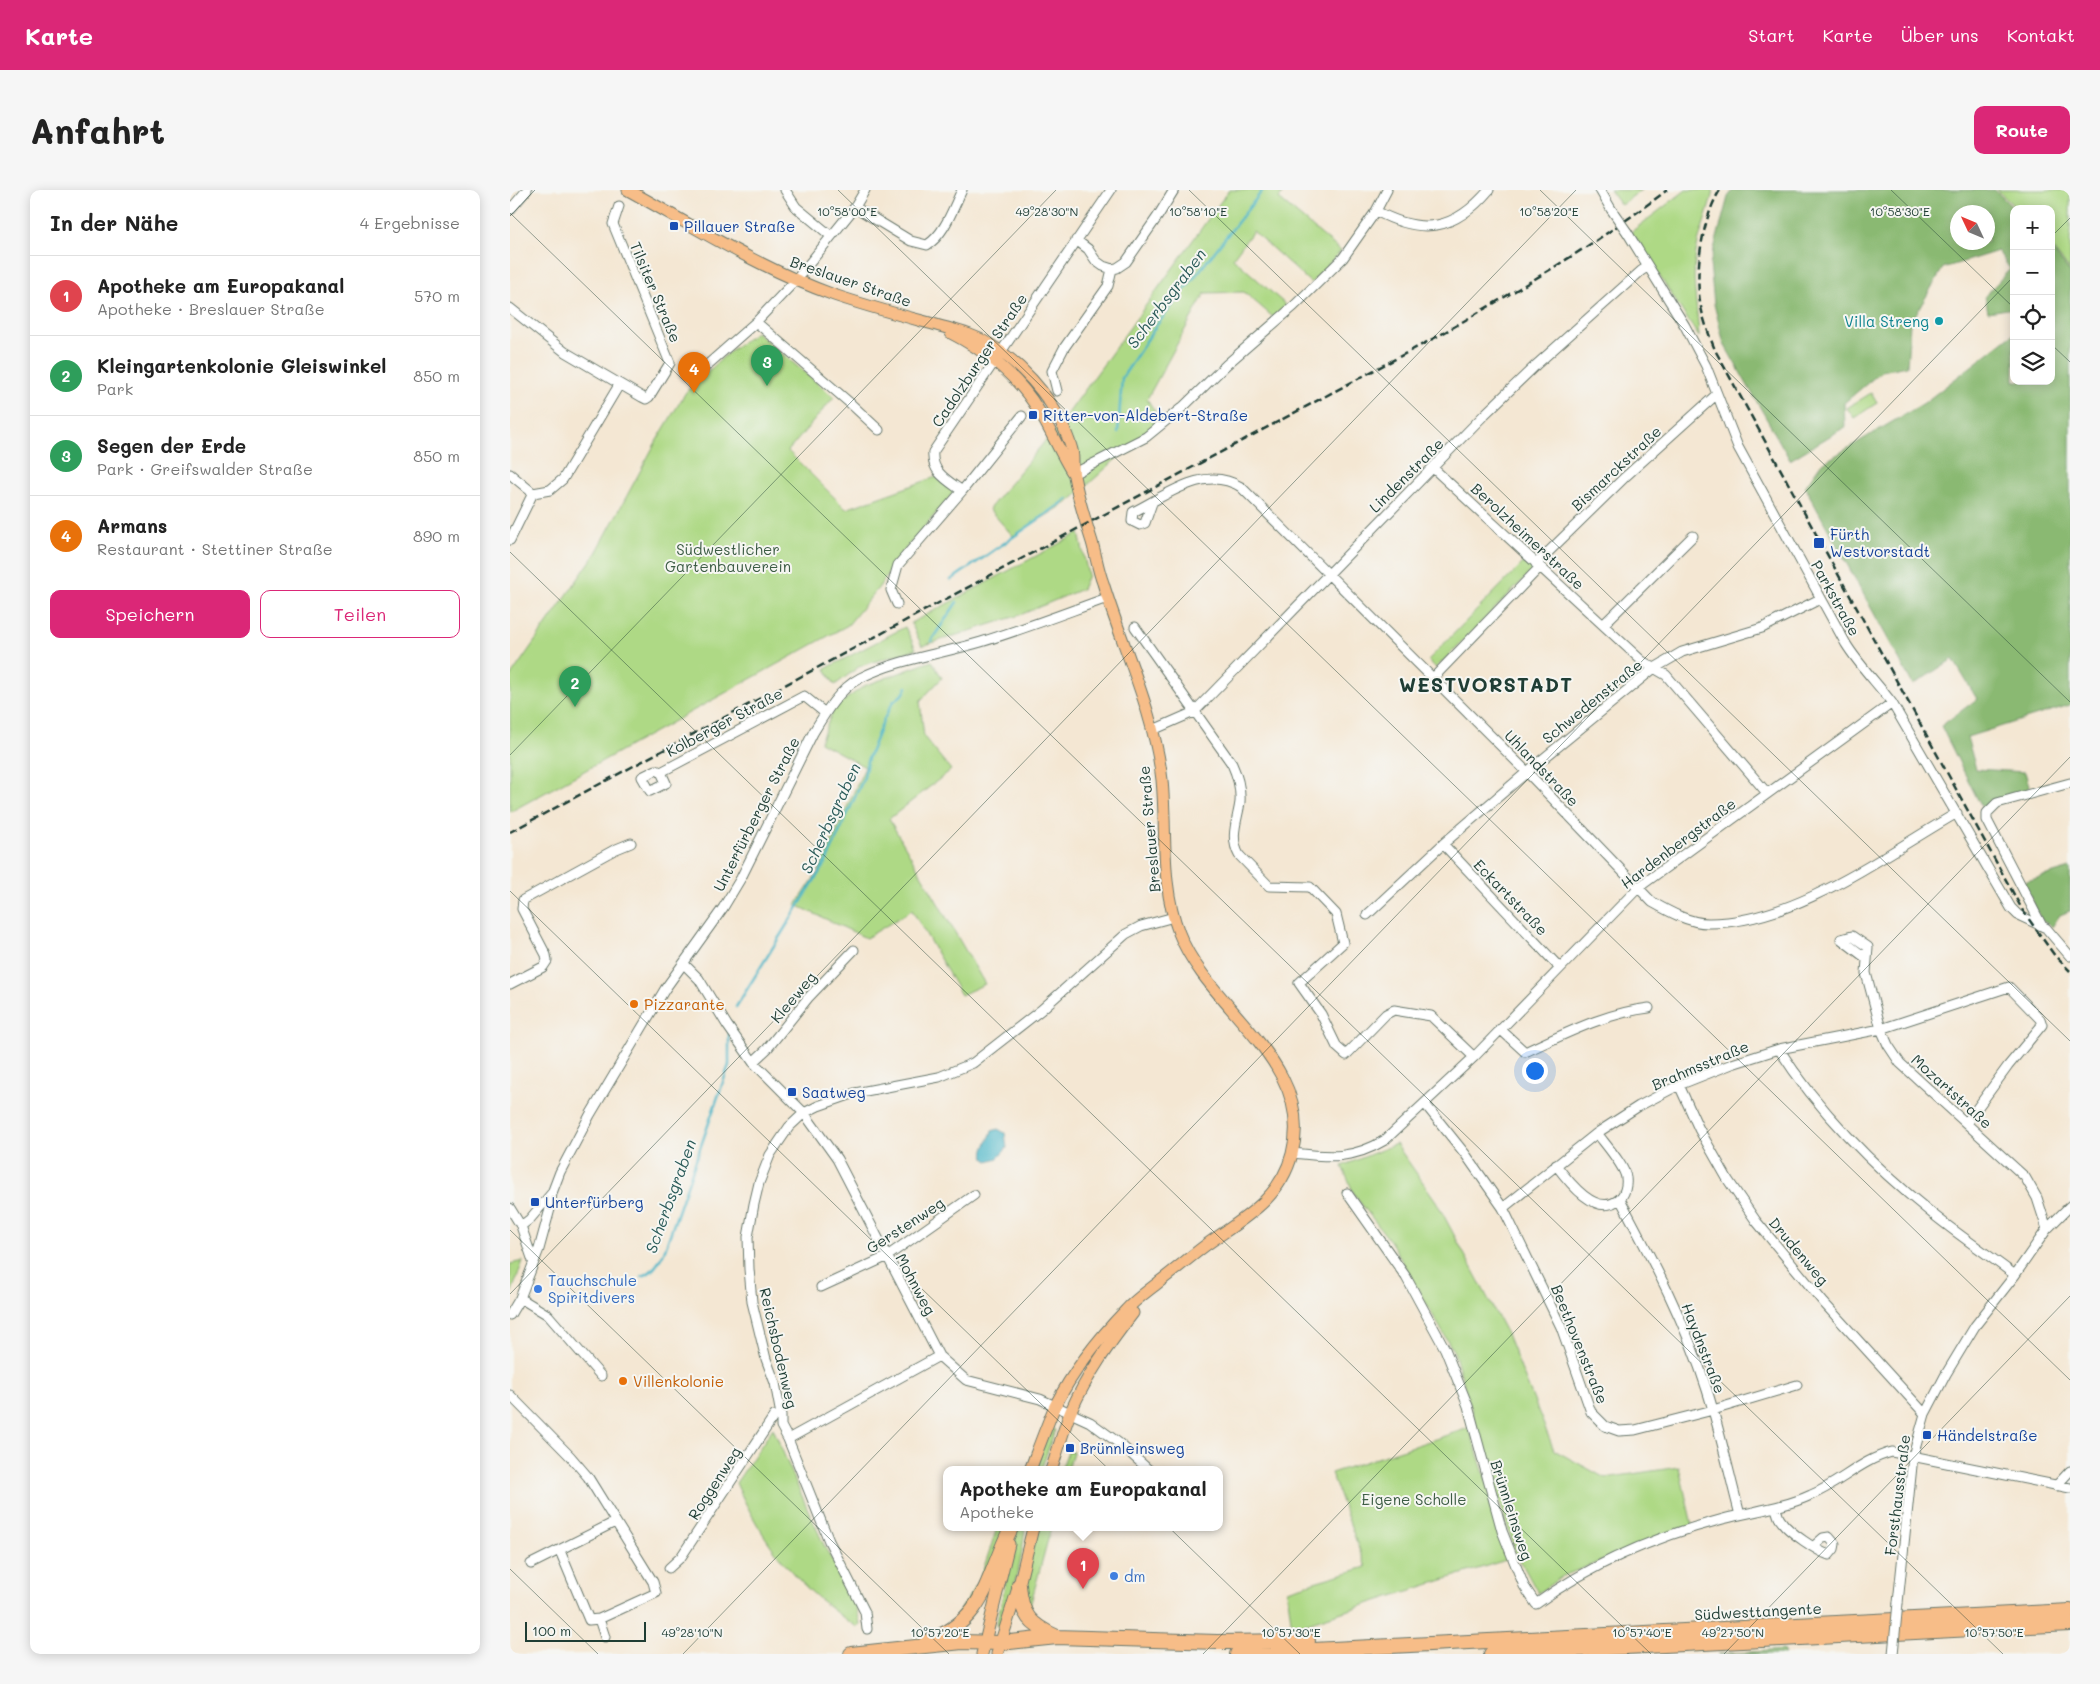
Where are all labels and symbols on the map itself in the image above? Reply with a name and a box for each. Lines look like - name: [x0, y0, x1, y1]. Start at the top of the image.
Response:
- text: 10°58'00"E: [817, 203, 877, 219]
- text: 49°28'30"N: [1016, 203, 1078, 219]
- text: 10°58'10"E: [1169, 203, 1227, 219]
- text: 10°58'20"E: [1519, 203, 1579, 219]
- text: 10°58'30"E: [1870, 203, 1930, 219]
- north arrow: [1950, 205, 1995, 250]
- place label: Pillauer Straße: [684, 216, 795, 236]
- marker: Pillauer Straße: [668, 220, 680, 232]
- street label: Tilsiter Straße: [626, 239, 686, 345]
- water label: Scherbsgraben: [1122, 244, 1210, 352]
- street label: Breslauer Straße: [788, 251, 914, 311]
- street label: Cadolzburger Straße: [927, 289, 1031, 431]
- place label: Villa Streng: [1844, 311, 1929, 331]
- marker: Villa Streng: [1933, 315, 1945, 327]
- pin: 3: [751, 345, 783, 386]
- pin: 4: [678, 352, 710, 393]
- place label: Ritter-von-Aldebert-Straße: [1043, 405, 1248, 425]
- marker: Ritter-von-Aldebert-Straße: [1027, 409, 1039, 421]
- street label: Bismarckstraße: [1567, 421, 1665, 515]
- street label: Lindenstraße: [1364, 433, 1448, 517]
- street label: Berolzheimerstraße: [1467, 478, 1589, 594]
- place label: Fürth Westvorstadt: [1830, 524, 1930, 561]
- marker: Fürth Westvorstadt: [1812, 536, 1826, 550]
- park label: Südwestlicher Gartenbauverein: [665, 539, 791, 576]
- street label: Parkstraße: [1807, 557, 1865, 639]
- street label: Schwedenstraße: [1538, 654, 1646, 748]
- pin: 2: [559, 666, 591, 707]
- district label: WESTVORSTADT: [1399, 671, 1573, 697]
- street label: Kolberger Straße: [662, 683, 786, 761]
- street label: Uhlandstraße: [1500, 725, 1584, 811]
- street label: Unterfürberger Straße: [708, 733, 804, 895]
- water label: Scherbsgraben: [795, 759, 865, 877]
- street label: Breslauer Straße: [1134, 765, 1164, 893]
- street label: Hardenbergstraße: [1616, 793, 1740, 893]
- street label: Eckartstraße: [1470, 855, 1552, 939]
- street label: Kleeweg: [766, 967, 820, 1027]
- place label: Pizzarante: [644, 994, 725, 1014]
- marker: Pizzarante: [628, 998, 640, 1010]
- street label: Brahmsstraße: [1648, 1036, 1752, 1094]
- street label: Mozartstraße: [1907, 1049, 1997, 1133]
- your location: [1522, 1058, 1548, 1084]
- place label: Saatweg: [802, 1082, 866, 1102]
- marker: Saatweg: [786, 1086, 798, 1098]
- water label: Scherbsgraben: [640, 1136, 700, 1256]
- place label: Unterfürberg: [545, 1192, 644, 1212]
- street label: Gerstenweg: [862, 1192, 948, 1258]
- marker: Unterfürberg: [529, 1196, 541, 1208]
- street label: Drudenweg: [1765, 1213, 1833, 1289]
- street label: Mohnweg: [891, 1250, 941, 1319]
- place label: Tauchschule Spiritdivers: [548, 1270, 637, 1307]
- street label: Beethovenstraße: [1547, 1281, 1613, 1407]
- marker: Tauchschule Spiritdivers: [532, 1283, 544, 1295]
- street label: Reichsbodenweg: [755, 1286, 803, 1411]
- street label: Haydnstraße: [1678, 1300, 1730, 1396]
- place label: Villenkolonie: [633, 1371, 724, 1391]
- marker: Villenkolonie: [617, 1375, 629, 1387]
- place label: Händelstraße: [1937, 1425, 2037, 1445]
- marker: Händelstraße: [1921, 1429, 1933, 1441]
- street label: Forsthausstraße: [1880, 1433, 1914, 1557]
- place label: Brünnleinsweg: [1080, 1438, 1185, 1458]
- street label: Roggenweg: [683, 1442, 745, 1523]
- marker: Brünnleinsweg: [1064, 1442, 1076, 1454]
- street label: Brünnleinsweg: [1486, 1457, 1538, 1563]
- park label: Eigene Scholle: [1361, 1489, 1467, 1509]
- pin: 1: [1067, 1548, 1099, 1589]
- place label: dm: [1124, 1566, 1145, 1586]
- marker: dm: [1108, 1570, 1120, 1582]
- street label: Südwesttangente: [1694, 1598, 1822, 1624]
- scale bar: [525, 1619, 646, 1642]
- text: 49°28'10"N: [661, 1624, 723, 1640]
- text: 10°57'20"E: [911, 1624, 970, 1640]
- text: 10°57'30"E: [1261, 1624, 1321, 1640]
- text: 10°57'40"E: [1612, 1624, 1672, 1640]
- text: 49°27'50"N: [1702, 1624, 1764, 1640]
- text: 10°57'50"E: [1964, 1624, 2024, 1640]

